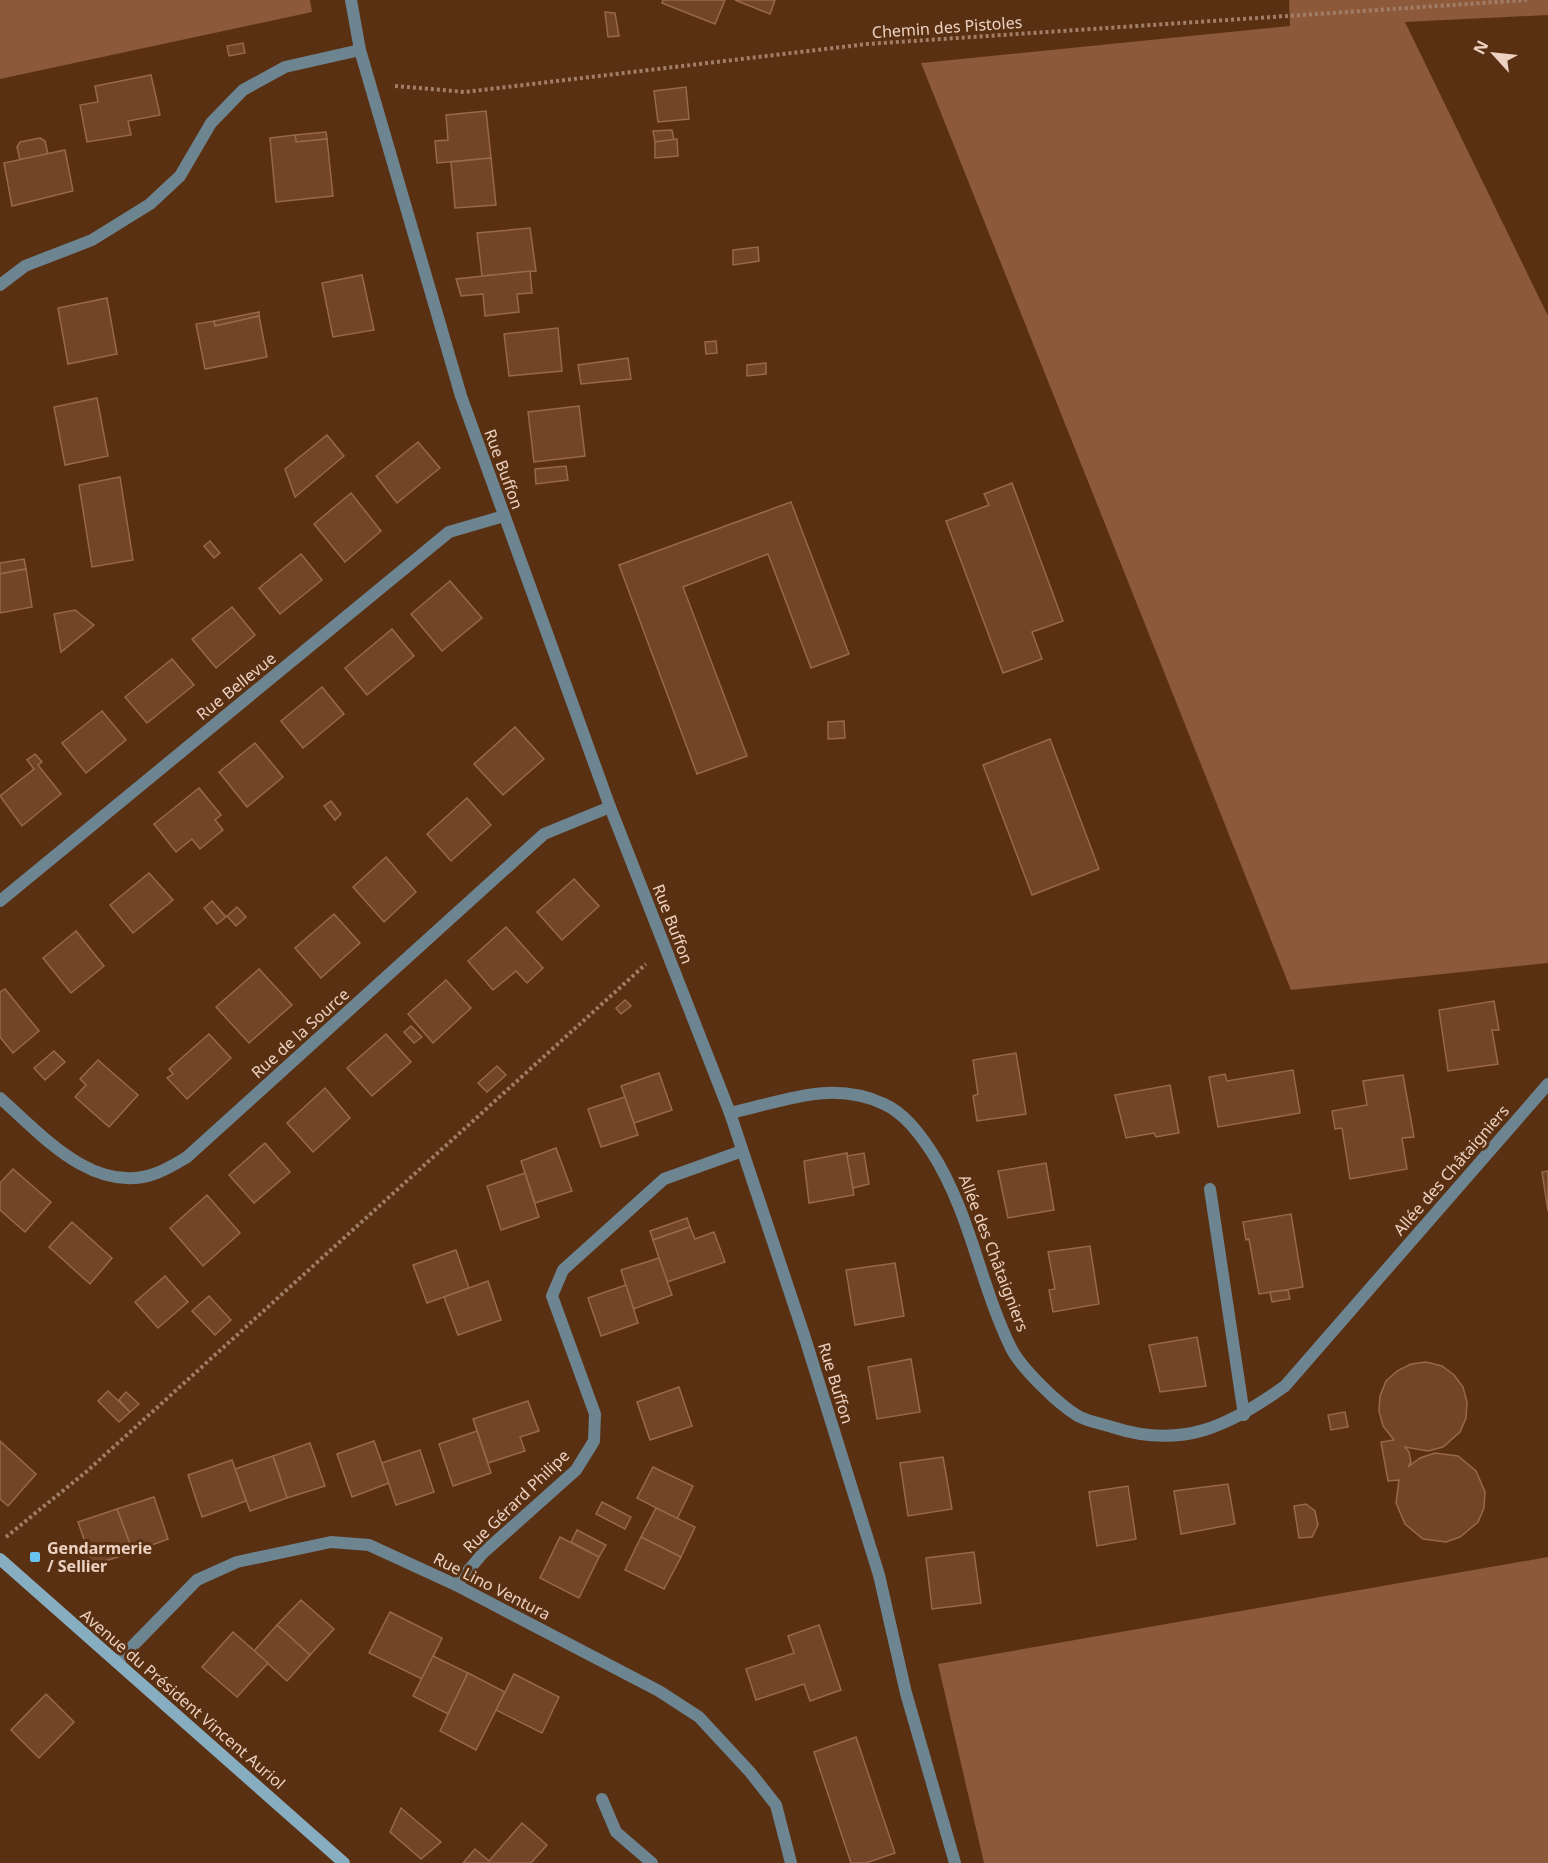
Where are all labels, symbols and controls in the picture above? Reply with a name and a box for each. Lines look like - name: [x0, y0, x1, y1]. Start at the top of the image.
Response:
- street label: Chemin des Pistoles: [871, 11, 1023, 43]
- north arrow: [1464, 24, 1524, 84]
- text: N: [1468, 36, 1493, 58]
- street label: Rue Buffon: [479, 426, 529, 512]
- street label: Rue Bellevue: [192, 647, 280, 725]
- street label: Rue Buffon: [648, 881, 698, 967]
- street label: Rue de la Source: [246, 983, 354, 1083]
- street label: Allée des Châtaigniers: [1388, 1100, 1514, 1240]
- street label: Allée des Châtaigniers: [954, 1171, 1034, 1335]
- street label: Rue Buffon: [813, 1340, 859, 1426]
- street label: Rue Gérard Philipe: [458, 1444, 574, 1558]
- place label: Gendarmerie / Sellier: [47, 1537, 152, 1577]
- street label: Rue Lino Ventura: [430, 1547, 554, 1625]
- marker: Gendarmerie / Sellier: [28, 1550, 42, 1564]
- street label: Avenue du Président Vincent Auriol: [76, 1604, 290, 1794]

